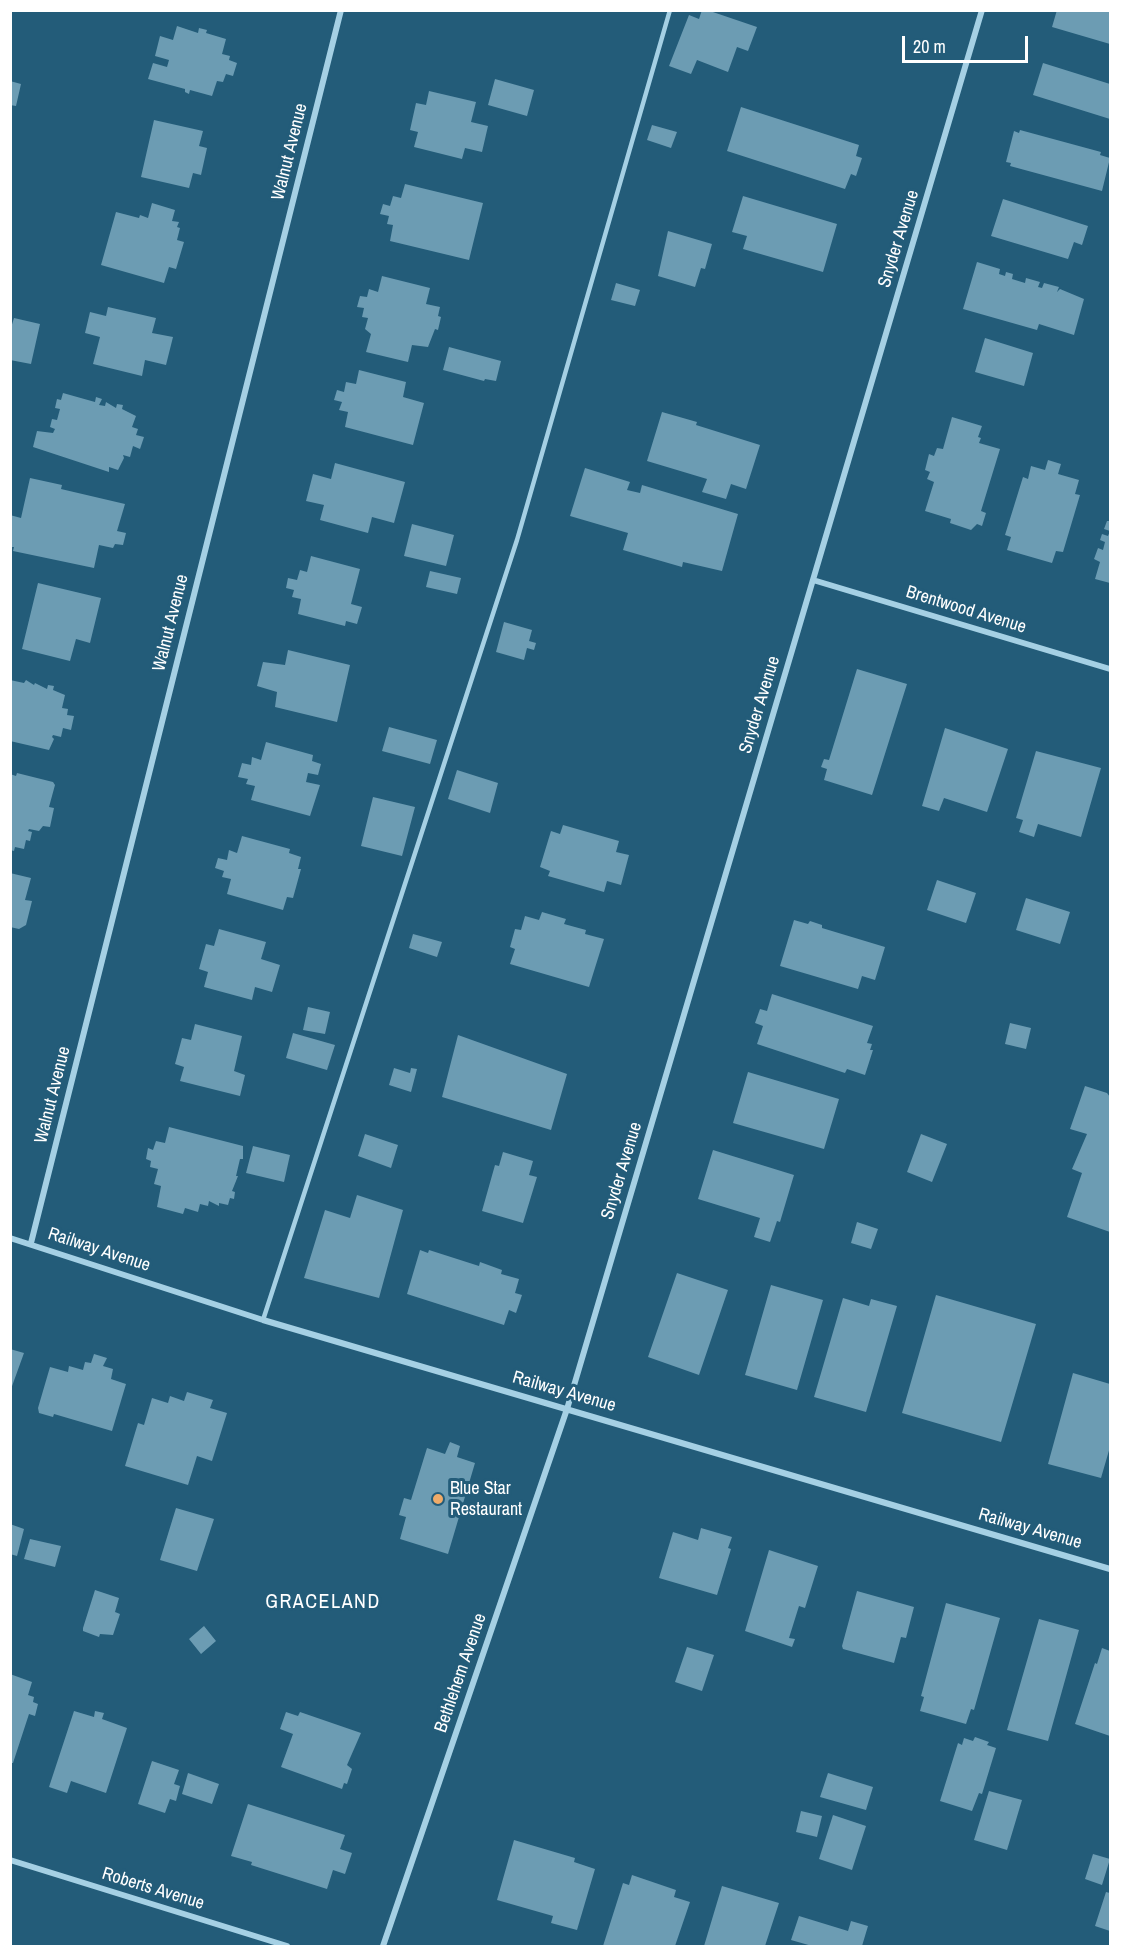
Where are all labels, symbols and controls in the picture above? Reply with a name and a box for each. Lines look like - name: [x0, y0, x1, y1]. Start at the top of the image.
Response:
- scale bar: [905, 24, 1031, 62]
- text: 20 m: [913, 34, 946, 59]
- street label: Walnut Avenue: [268, 101, 312, 203]
- street label: Snyder Avenue: [874, 188, 924, 290]
- street label: Walnut Avenue: [149, 572, 193, 674]
- street label: Brentwood Avenue: [903, 581, 1029, 639]
- street label: Snyder Avenue: [735, 654, 785, 756]
- street label: Walnut Avenue: [31, 1044, 75, 1146]
- street label: Snyder Avenue: [597, 1120, 647, 1222]
- street label: Railway Avenue: [45, 1223, 153, 1277]
- street label: Railway Avenue: [510, 1367, 618, 1417]
- place label: Blue Star Restaurant: [450, 1478, 522, 1520]
- marker: Blue Star Restaurant: [431, 1492, 445, 1506]
- street label: Railway Avenue: [976, 1504, 1084, 1554]
- district label: GRACELAND: [265, 1591, 381, 1615]
- street label: Bethlehem Avenue: [431, 1611, 491, 1735]
- street label: Roberts Avenue: [99, 1863, 207, 1915]

